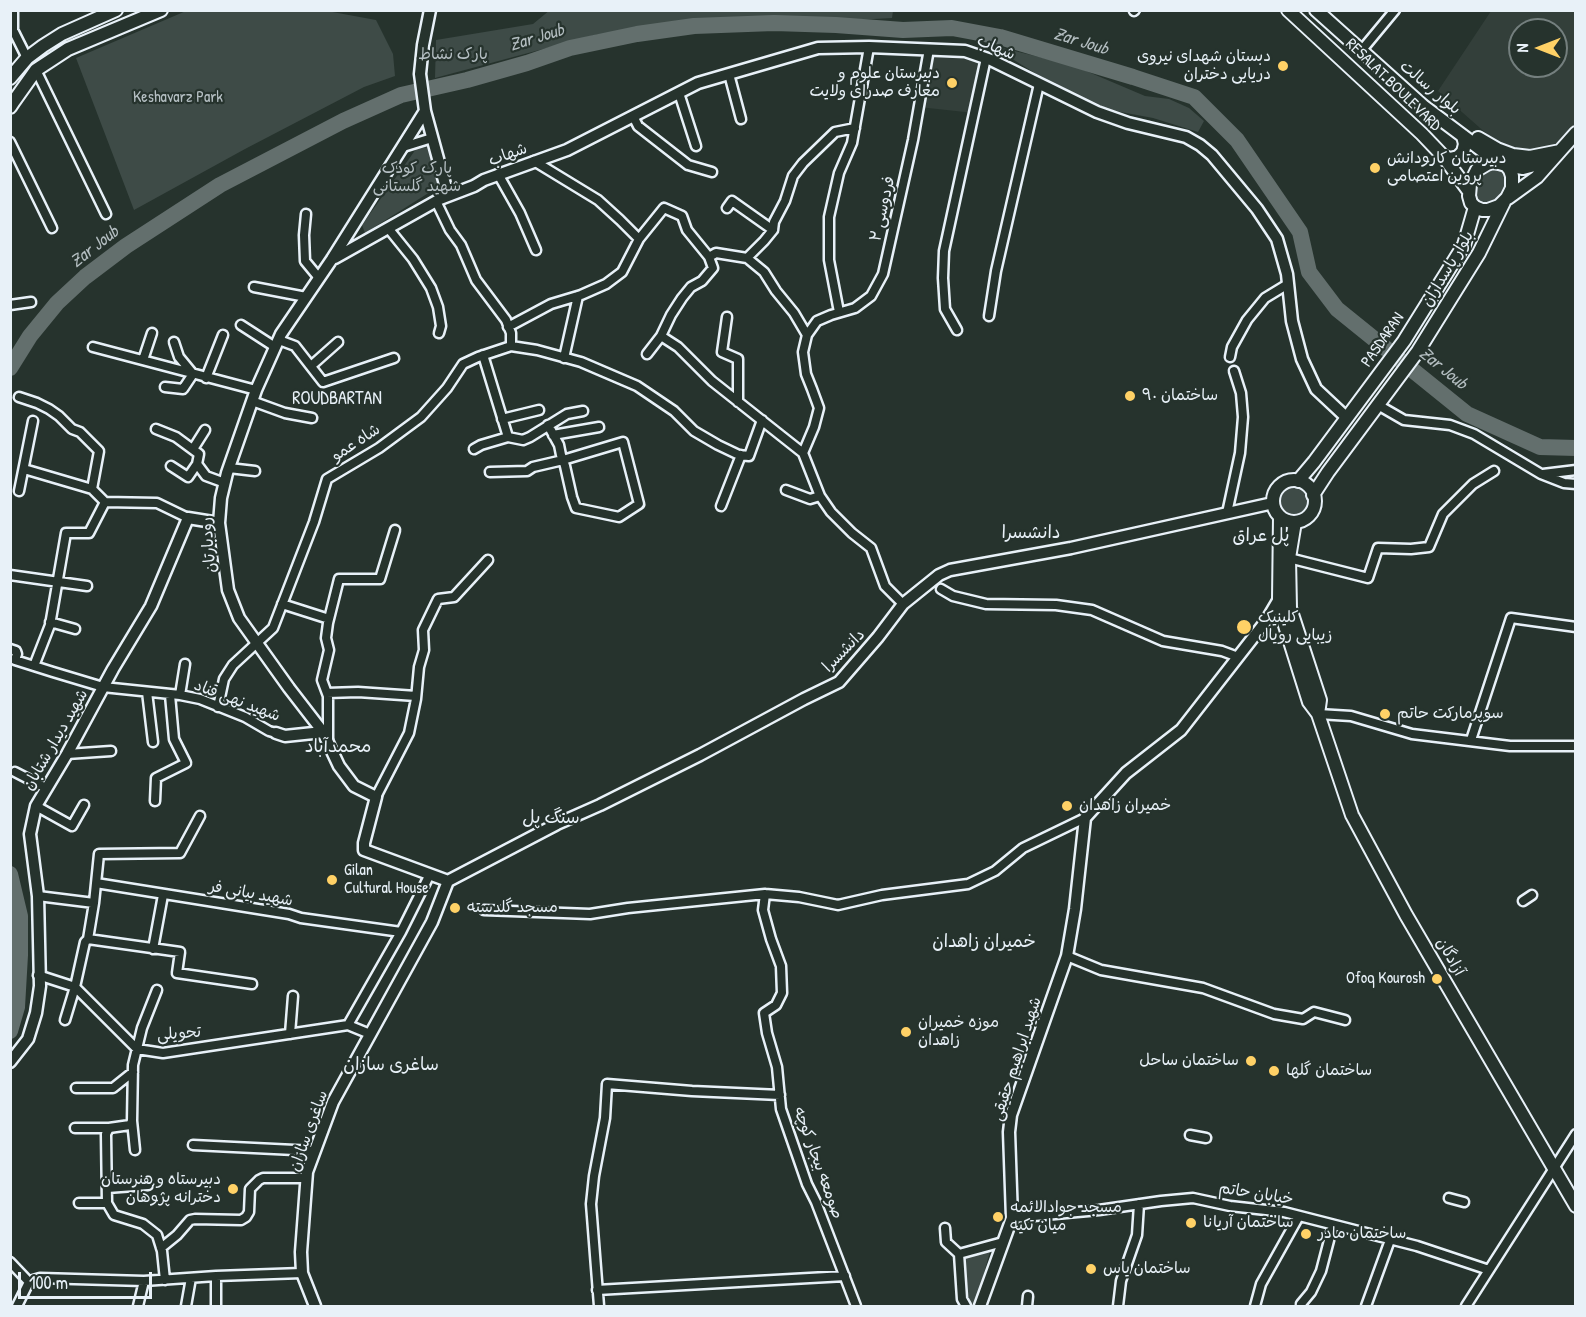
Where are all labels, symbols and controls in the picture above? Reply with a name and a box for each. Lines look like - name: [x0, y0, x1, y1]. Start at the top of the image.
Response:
- north arrow: [1508, 18, 1568, 78]
- water label: Zar Joub: [507, 20, 567, 56]
- water label: Zar Joub: [1051, 24, 1111, 60]
- street label: شهاب: [974, 31, 1018, 65]
- street label: RESALAT BOULEVARD: [1341, 35, 1445, 135]
- text: N: [1511, 44, 1533, 52]
- park label: پارک نشاط: [418, 45, 488, 65]
- place label: دبستان شهدای نیروی دریایی دختران: [1137, 47, 1271, 85]
- street label: بلوار رسالت: [1396, 57, 1464, 119]
- marker: دبستان شهدای نیروی دریایی دختران: [1276, 59, 1290, 73]
- place label: دبیرستان علوم و معارف صدرای ولایت: [809, 64, 940, 102]
- marker: دبیرستان علوم و معارف صدرای ولایت: [945, 76, 959, 90]
- park label: Keshavarz Park: [133, 88, 223, 108]
- street label: شهاب: [486, 139, 530, 171]
- place label: دبیرستان کارودانش پروین اعتصامی: [1387, 149, 1507, 187]
- park label: پارک کودک شهید گلستانی: [373, 159, 461, 197]
- marker: دبیرستان کارودانش پروین اعتصامی: [1368, 161, 1382, 175]
- street label: فردوسی ۲: [866, 175, 900, 243]
- water label: Zar Joub: [66, 221, 124, 273]
- street label: بلوار پاسداران: [1418, 227, 1478, 311]
- street label: PASDARAN: [1357, 309, 1409, 371]
- water label: Zar Joub: [1415, 343, 1471, 395]
- place label: ساختمان ۹۰: [1142, 386, 1218, 406]
- district label: ROUDBARTAN: [285, 388, 389, 410]
- marker: ساختمان ۹۰: [1123, 389, 1137, 403]
- street label: شاه عمو: [328, 420, 384, 466]
- street label: رودبارتان: [197, 516, 221, 574]
- district label: دانشسرا: [1001, 522, 1061, 544]
- district label: پل عراق: [1232, 525, 1290, 547]
- place label: کلینیک زیبایی رویال: [1258, 608, 1332, 646]
- marker: کلینیک زیبایی رویال: [1235, 618, 1253, 636]
- street label: دانشسرا: [819, 625, 869, 677]
- street label: شهید نهی قناد: [191, 676, 283, 726]
- street label: شهید دیدار شتابان: [19, 686, 93, 794]
- place label: سوپرمارکت حاتم: [1397, 704, 1504, 724]
- marker: سوپرمارکت حاتم: [1378, 707, 1392, 721]
- district label: محمدآباد: [305, 736, 371, 758]
- place label: خمیران زاهدان: [1079, 796, 1171, 816]
- marker: خمیران زاهدان: [1060, 799, 1074, 813]
- district label: سنگ پل: [522, 807, 580, 829]
- place label: Gilan Cultural House: [344, 861, 429, 899]
- marker: Gilan Cultural House: [325, 873, 339, 887]
- street label: شهید بیانی فر: [208, 877, 294, 911]
- place label: مسجد گلدسته: [467, 898, 558, 918]
- marker: مسجد گلدسته: [448, 901, 462, 915]
- district label: خمیران زاهدان: [932, 931, 1036, 953]
- street label: آزادگان: [1431, 935, 1469, 979]
- place label: Ofoq Kourosh: [1346, 969, 1425, 989]
- marker: Ofoq Kourosh: [1430, 972, 1444, 986]
- street label: شهید ابراهیم حقیقی: [988, 995, 1046, 1123]
- place label: موزه خمیران زاهدان: [918, 1013, 999, 1051]
- street label: تحویلی: [156, 1023, 202, 1045]
- marker: موزه خمیران زاهدان: [899, 1025, 913, 1039]
- place label: ساختمان ساحل: [1139, 1051, 1239, 1071]
- district label: ساغری سازان: [343, 1054, 439, 1076]
- marker: ساختمان ساحل: [1244, 1054, 1258, 1068]
- place label: ساختمان گلها: [1286, 1061, 1372, 1081]
- marker: ساختمان گلها: [1267, 1064, 1281, 1078]
- street label: ساغری سازان: [285, 1088, 333, 1174]
- street label: صومعه بیجار کوچه: [789, 1104, 847, 1222]
- place label: دبیرستاه و هنرستان دخترانه پژوهان: [101, 1170, 221, 1208]
- street label: خیابان حاتم: [1217, 1179, 1295, 1209]
- marker: دبیرستاه و هنرستان دخترانه پژوهان: [226, 1182, 240, 1196]
- place label: مسجد جوادالائمه میان تکیه: [1010, 1198, 1122, 1236]
- marker: مسجد جوادالائمه میان تکیه: [991, 1210, 1005, 1224]
- place label: ساختمان آریانا: [1203, 1213, 1294, 1233]
- marker: ساختمان آریانا: [1184, 1216, 1198, 1230]
- place label: ساختمان مادر: [1318, 1224, 1406, 1244]
- marker: ساختمان مادر: [1299, 1227, 1313, 1241]
- place label: ساختمان یاس: [1103, 1259, 1191, 1279]
- scale bar: [21, 1260, 154, 1298]
- marker: ساختمان یاس: [1084, 1262, 1098, 1276]
- text: 100 m: [29, 1270, 68, 1295]

